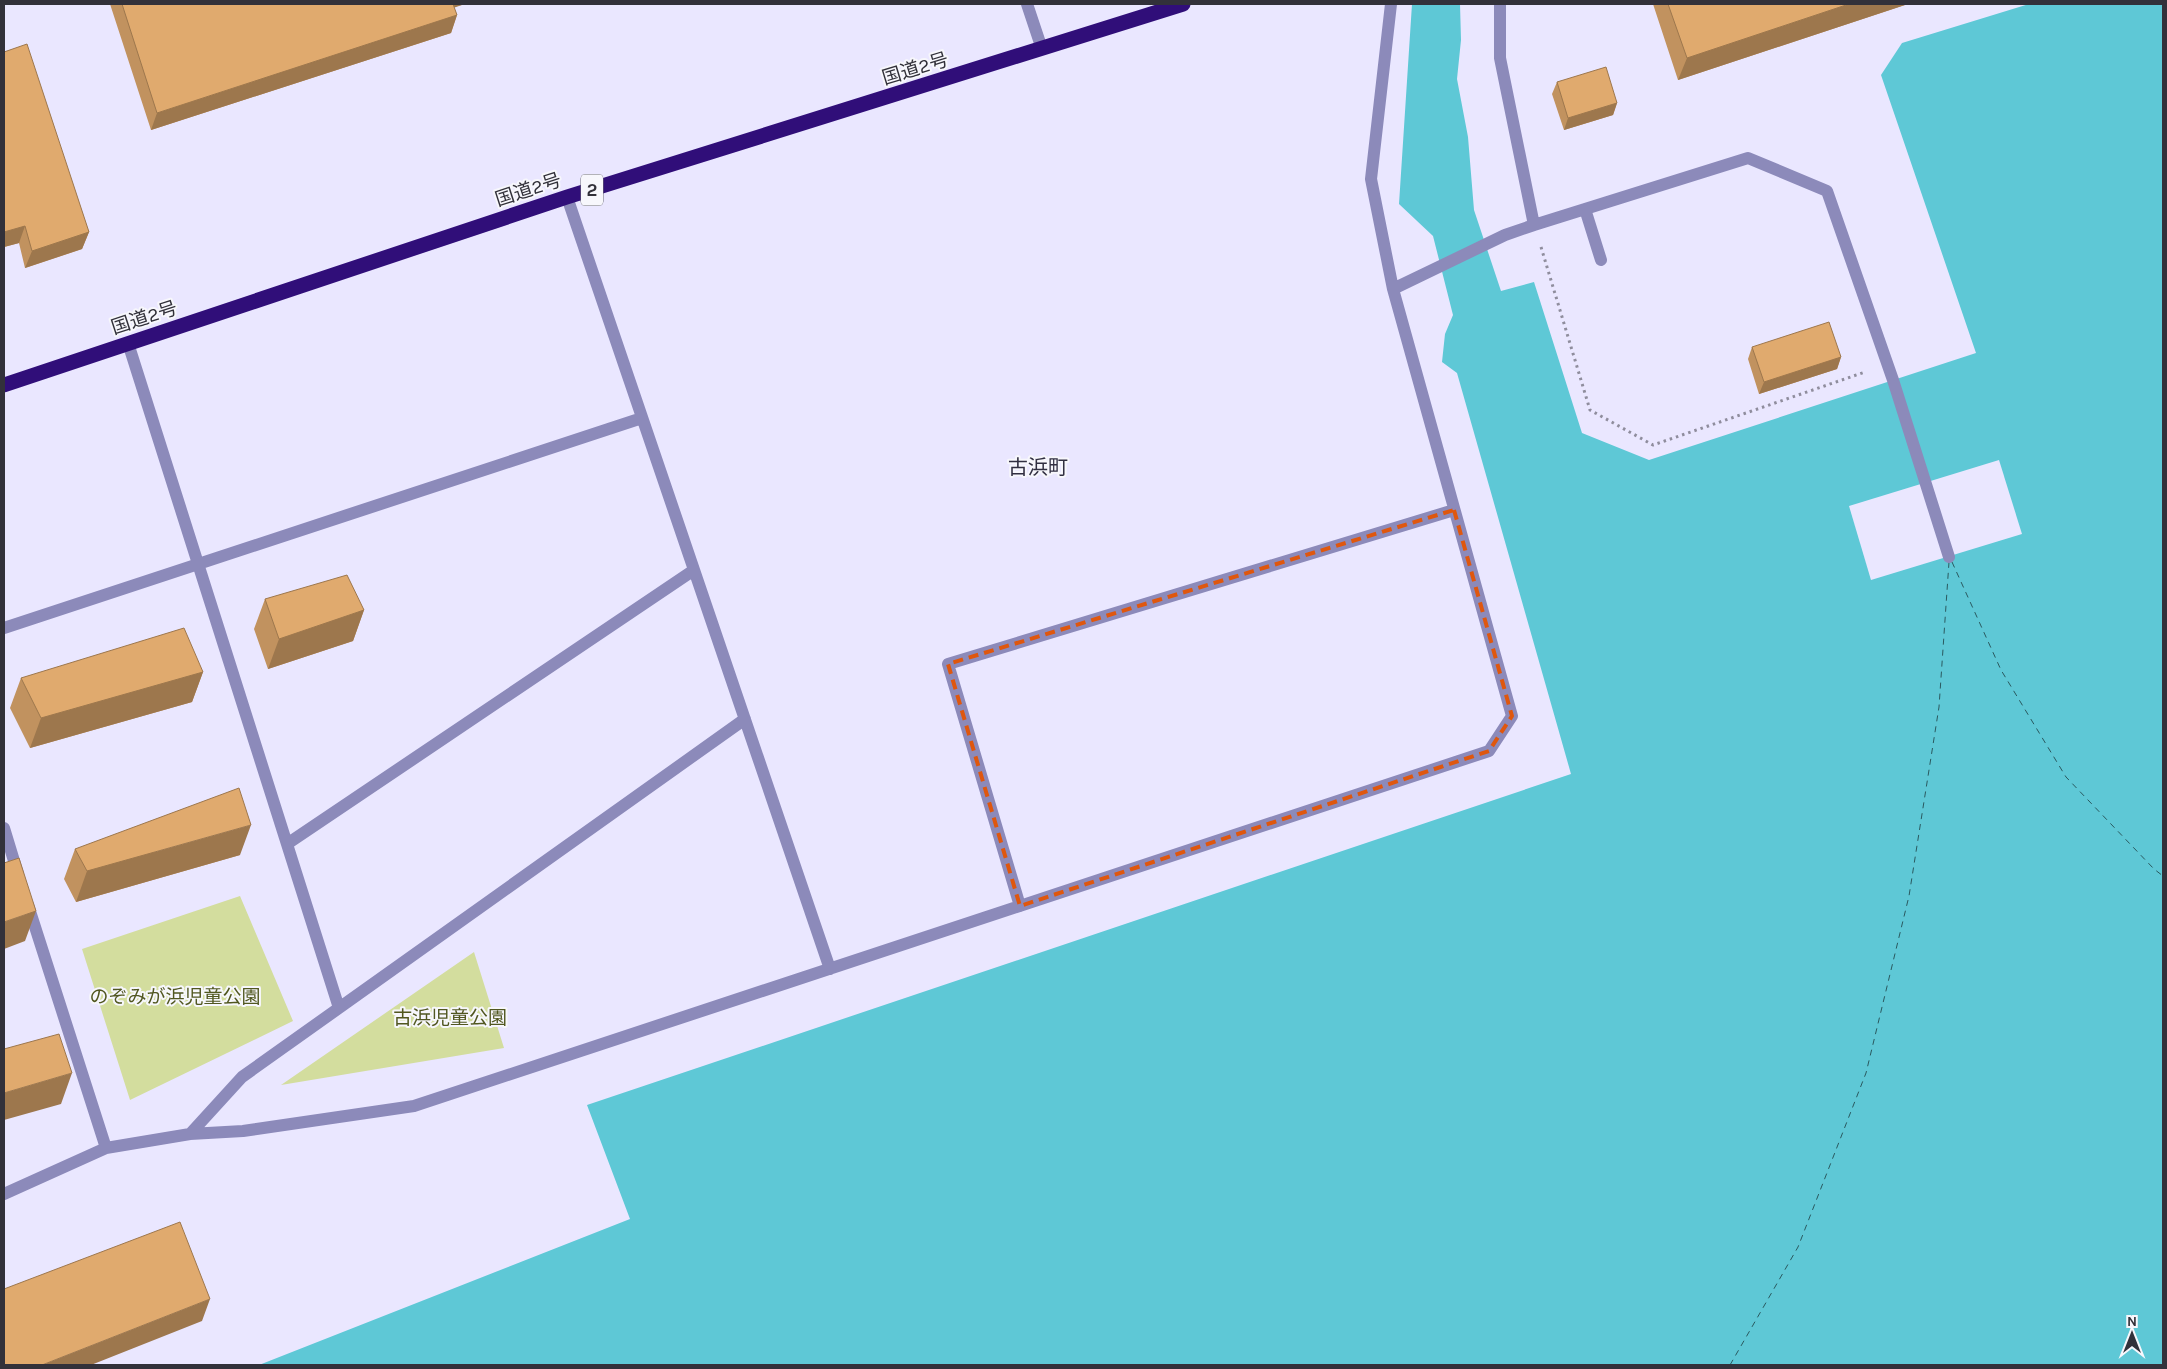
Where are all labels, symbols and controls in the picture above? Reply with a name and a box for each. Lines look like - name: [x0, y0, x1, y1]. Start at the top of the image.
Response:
- street label: 国道2号: [880, 48, 951, 89]
- street label: 国道2号: [493, 169, 564, 211]
- road number: 2: [581, 174, 603, 206]
- street label: 国道2号: [109, 297, 180, 339]
- district label: 古浜町: [1008, 456, 1068, 479]
- park label: のぞみが浜児童公園: [89, 986, 261, 1008]
- park label: 古浜児童公園: [393, 1007, 507, 1029]
- north arrow: [2107, 1309, 2157, 1359]
- text: N: [2127, 1313, 2137, 1330]

